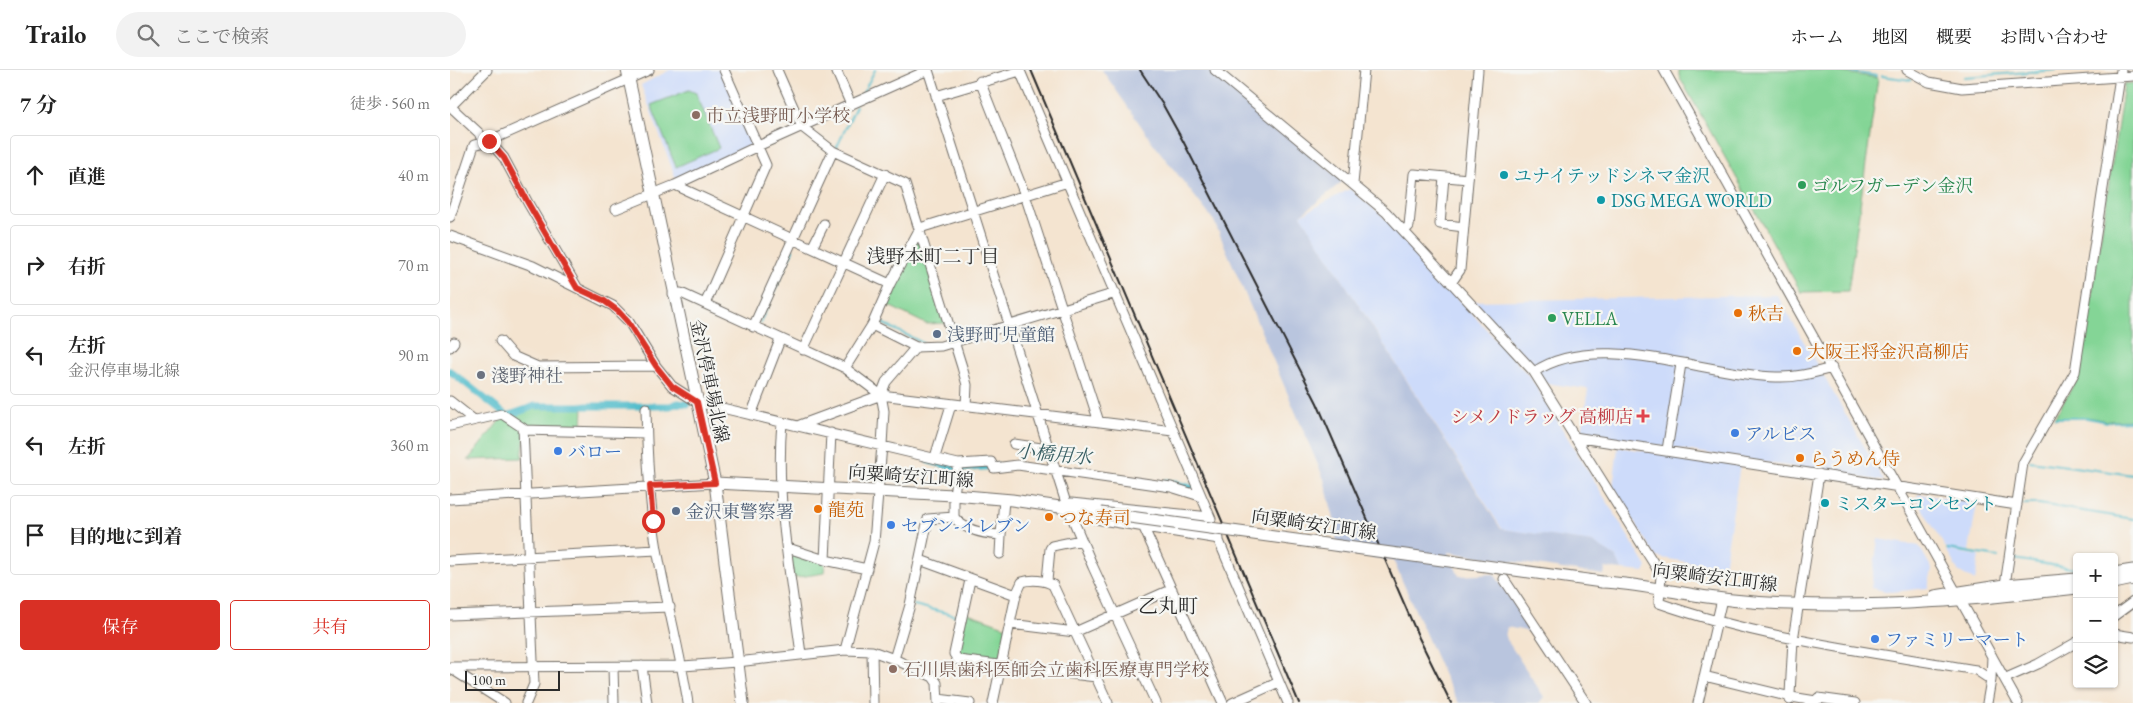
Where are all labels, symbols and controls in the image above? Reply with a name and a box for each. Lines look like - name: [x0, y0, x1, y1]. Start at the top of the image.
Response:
- search box: [116, 12, 466, 57]
- text: Trailo: [25, 19, 86, 50]
- icon: search: [134, 21, 162, 49]
- text: ここで検索: [174, 24, 269, 49]
- text: ホーム: [1790, 25, 1844, 48]
- text: 地図: [1872, 25, 1908, 48]
- text: 概要: [1936, 25, 1972, 48]
- text: お問い合わせ: [2000, 25, 2108, 48]
- text: 7 分: [20, 91, 57, 118]
- text: 徒歩 · 560 m: [350, 93, 430, 114]
- place label: 市立浅野町小学校: [706, 104, 850, 127]
- marker: 市立浅野町小学校: [690, 109, 702, 121]
- route end: [478, 130, 501, 153]
- icon: ahead: [21, 161, 49, 189]
- text: 直進: [68, 164, 106, 189]
- place label: ユナイテッドシネマ金沢: [1514, 164, 1710, 187]
- text: 40 m: [398, 165, 429, 186]
- marker: ユナイテッドシネマ金沢: [1498, 169, 1510, 181]
- place label: ゴルフガーデン金沢: [1812, 174, 1973, 197]
- marker: ゴルフガーデン金沢: [1796, 179, 1808, 191]
- place label: DSG MEGA WORLD: [1611, 189, 1772, 212]
- marker: DSG MEGA WORLD: [1595, 194, 1607, 206]
- district label: 浅野本町二丁目: [866, 244, 1000, 269]
- icon: right: [21, 251, 49, 279]
- text: 右折: [68, 254, 106, 279]
- text: 70 m: [398, 255, 429, 276]
- place label: 秋吉: [1748, 302, 1784, 325]
- place label: VELLA: [1562, 307, 1618, 330]
- marker: 秋吉: [1732, 307, 1744, 319]
- marker: VELLA: [1546, 312, 1558, 324]
- street label: 金沢停車場北線: [686, 317, 734, 445]
- place label: 浅野町児童館: [947, 323, 1055, 346]
- marker: 浅野町児童館: [931, 328, 943, 340]
- text: 左折: [68, 333, 106, 358]
- place label: 大阪王将金沢高柳店: [1807, 340, 1969, 363]
- icon: left: [21, 341, 49, 369]
- text: 90 m: [398, 345, 429, 366]
- marker: 大阪王将金沢高柳店: [1791, 345, 1803, 357]
- text: 金沢停車場北線: [68, 360, 180, 381]
- place label: 淺野神社: [491, 364, 563, 387]
- marker: 淺野神社: [475, 369, 487, 381]
- place label: シメノドラッグ 高柳店: [1451, 405, 1633, 428]
- marker: シメノドラッグ 高柳店: [1637, 410, 1649, 422]
- place label: アルビス: [1745, 422, 1816, 445]
- marker: アルビス: [1729, 427, 1741, 439]
- icon: left: [21, 431, 49, 459]
- text: 左折: [68, 434, 106, 459]
- text: 360 m: [390, 435, 429, 456]
- water label: 小橋用水: [1015, 438, 1095, 470]
- place label: バロー: [568, 440, 622, 463]
- marker: バロー: [552, 445, 564, 457]
- place label: らうめん侍: [1810, 447, 1900, 470]
- marker: らうめん侍: [1794, 452, 1806, 464]
- street label: 向粟崎安江町線: [847, 460, 975, 492]
- place label: ミスターコンセント: [1835, 492, 1997, 515]
- marker: ミスターコンセント: [1819, 497, 1831, 509]
- place label: 龍苑: [828, 498, 864, 521]
- place label: 金沢東警察署: [686, 500, 794, 523]
- marker: 龍苑: [812, 503, 824, 515]
- street label: 向粟崎安江町線: [1250, 504, 1378, 544]
- marker: 金沢東警察署: [670, 505, 682, 517]
- place label: つな寿司: [1059, 506, 1131, 529]
- route start: [642, 510, 665, 533]
- marker: つな寿司: [1043, 511, 1055, 523]
- place label: セブン-イレブン: [901, 514, 1031, 537]
- marker: セブン-イレブン: [885, 519, 897, 531]
- icon: arrive: [21, 521, 49, 549]
- text: 目的地に到着: [68, 524, 182, 549]
- map controls: [2073, 553, 2118, 688]
- button: +: [2073, 553, 2118, 598]
- street label: 向粟崎安江町線: [1651, 558, 1779, 596]
- district label: 乙丸町: [1138, 593, 1198, 619]
- button: −: [2073, 598, 2118, 643]
- button: 保存: [20, 600, 220, 650]
- button: 共有: [230, 600, 430, 650]
- place label: ファミリーマート: [1885, 628, 2029, 651]
- marker: ファミリーマート: [1869, 633, 1881, 645]
- button: layers: [2073, 643, 2118, 688]
- place label: 石川県歯科医師会立歯科医療専門学校: [903, 658, 1209, 681]
- marker: 石川県歯科医師会立歯科医療専門学校: [887, 663, 899, 675]
- scale bar: [465, 668, 560, 691]
- text: 100 m: [472, 671, 506, 689]

